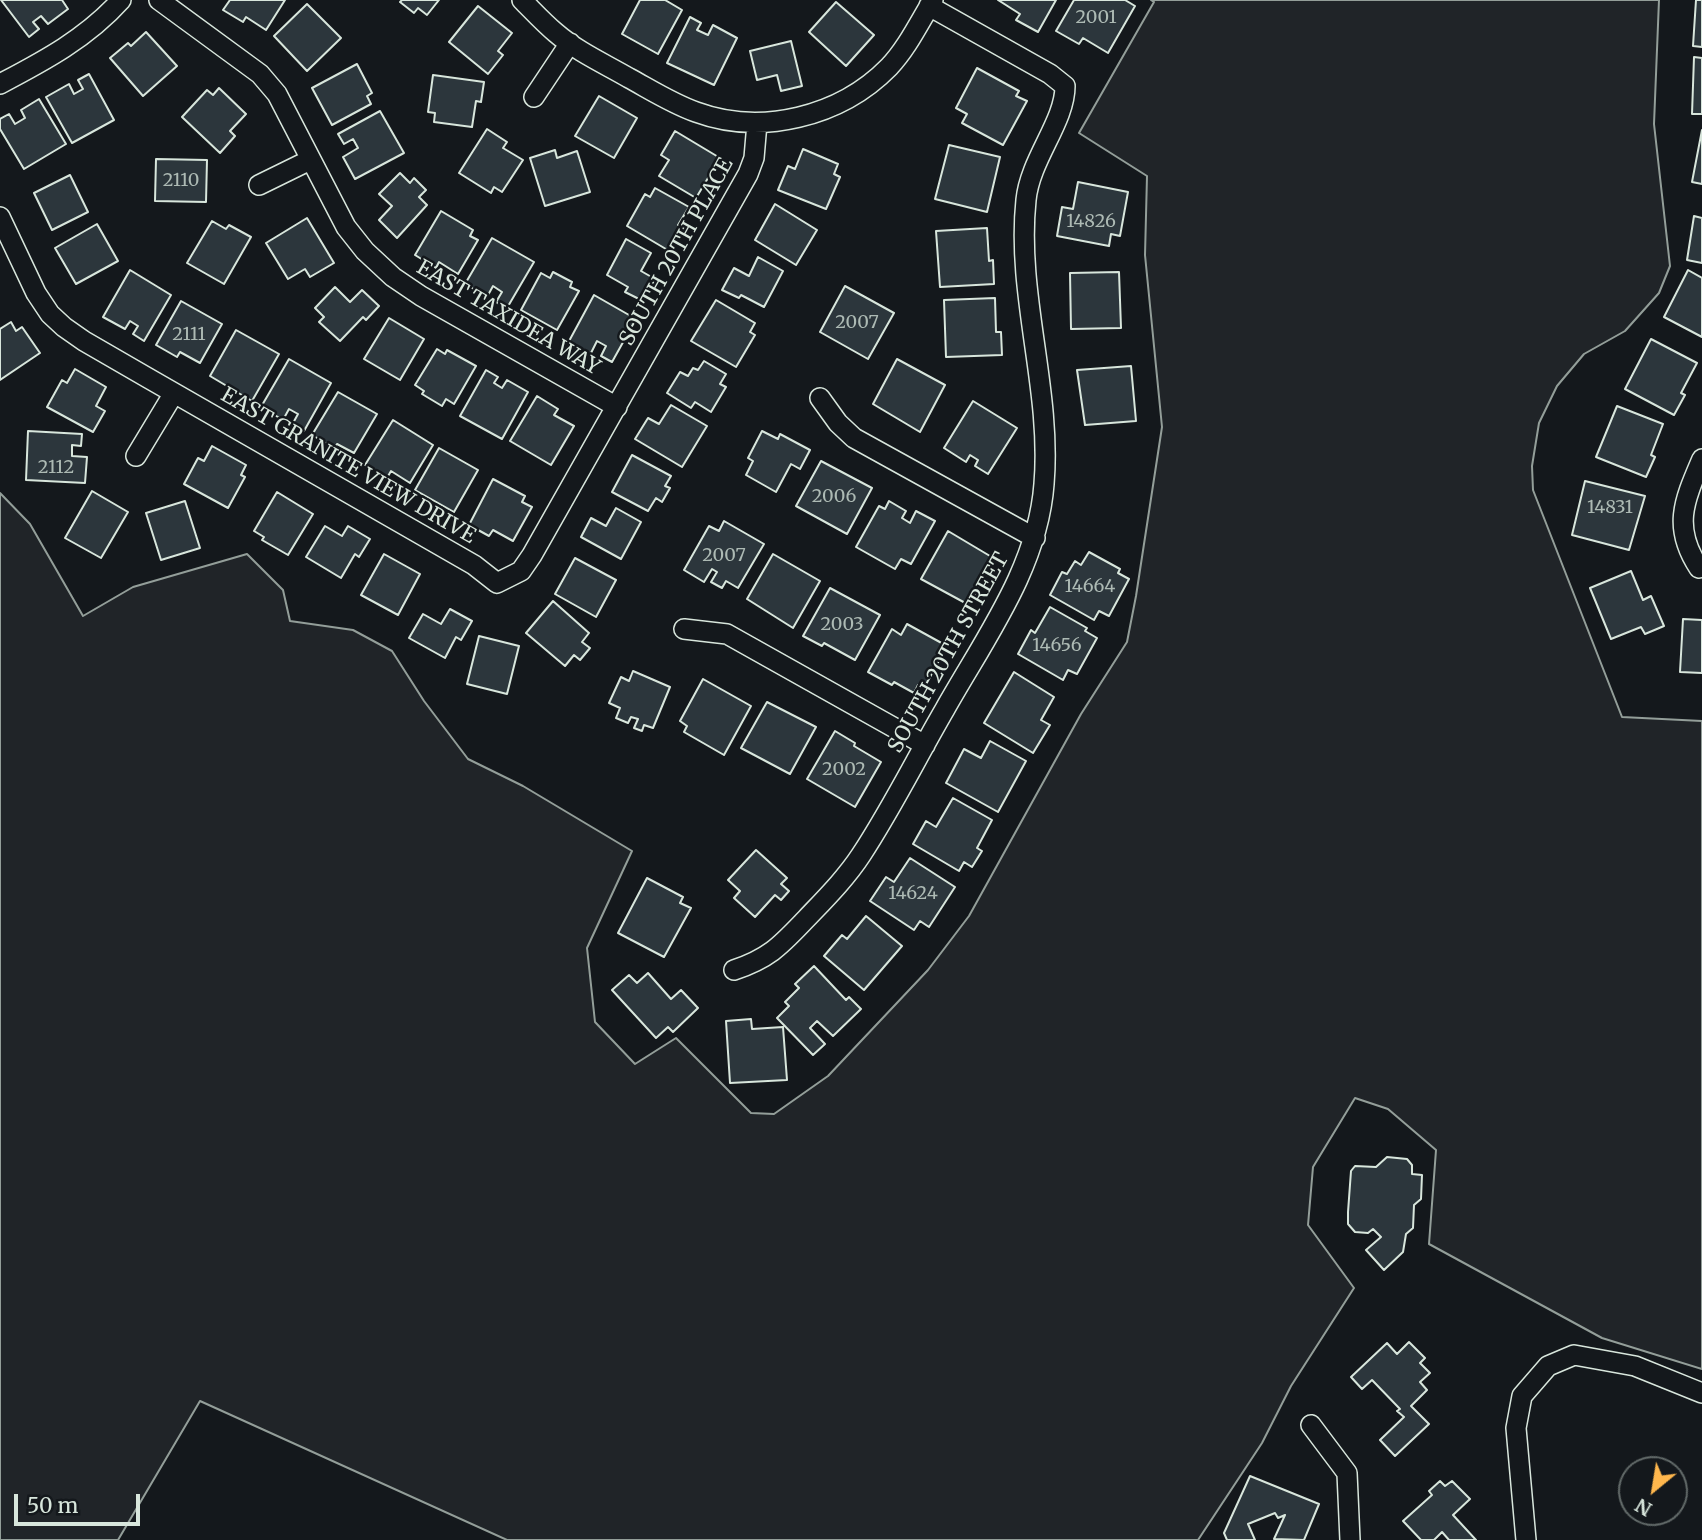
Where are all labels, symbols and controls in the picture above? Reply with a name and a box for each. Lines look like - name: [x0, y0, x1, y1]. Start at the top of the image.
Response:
- house number: 2001: [1075, 7, 1117, 29]
- street label: SOUTH 20TH PLACE: [615, 154, 739, 350]
- house number: 2110: [163, 170, 199, 192]
- house number: 14826: [1066, 211, 1116, 233]
- street label: EAST TAXIDEA WAY: [412, 255, 604, 381]
- house number: 2007: [835, 312, 879, 334]
- house number: 2111: [172, 324, 206, 346]
- street label: EAST GRANITE VIEW DRIVE: [216, 383, 480, 549]
- house number: 2112: [38, 457, 74, 479]
- house number: 2006: [812, 486, 856, 508]
- house number: 14831: [1587, 497, 1633, 519]
- house number: 2007: [702, 545, 746, 567]
- street label: SOUTH 20TH STREET: [883, 548, 1015, 758]
- house number: 14664: [1065, 576, 1115, 598]
- house number: 2003: [820, 614, 864, 636]
- house number: 14656: [1032, 635, 1082, 657]
- house number: 2002: [822, 759, 866, 781]
- house number: 14624: [888, 883, 938, 905]
- north arrow: [1618, 1456, 1688, 1526]
- scale bar: [18, 1480, 144, 1524]
- text: 50 m: [27, 1492, 78, 1519]
- text: N: [1631, 1493, 1656, 1522]

